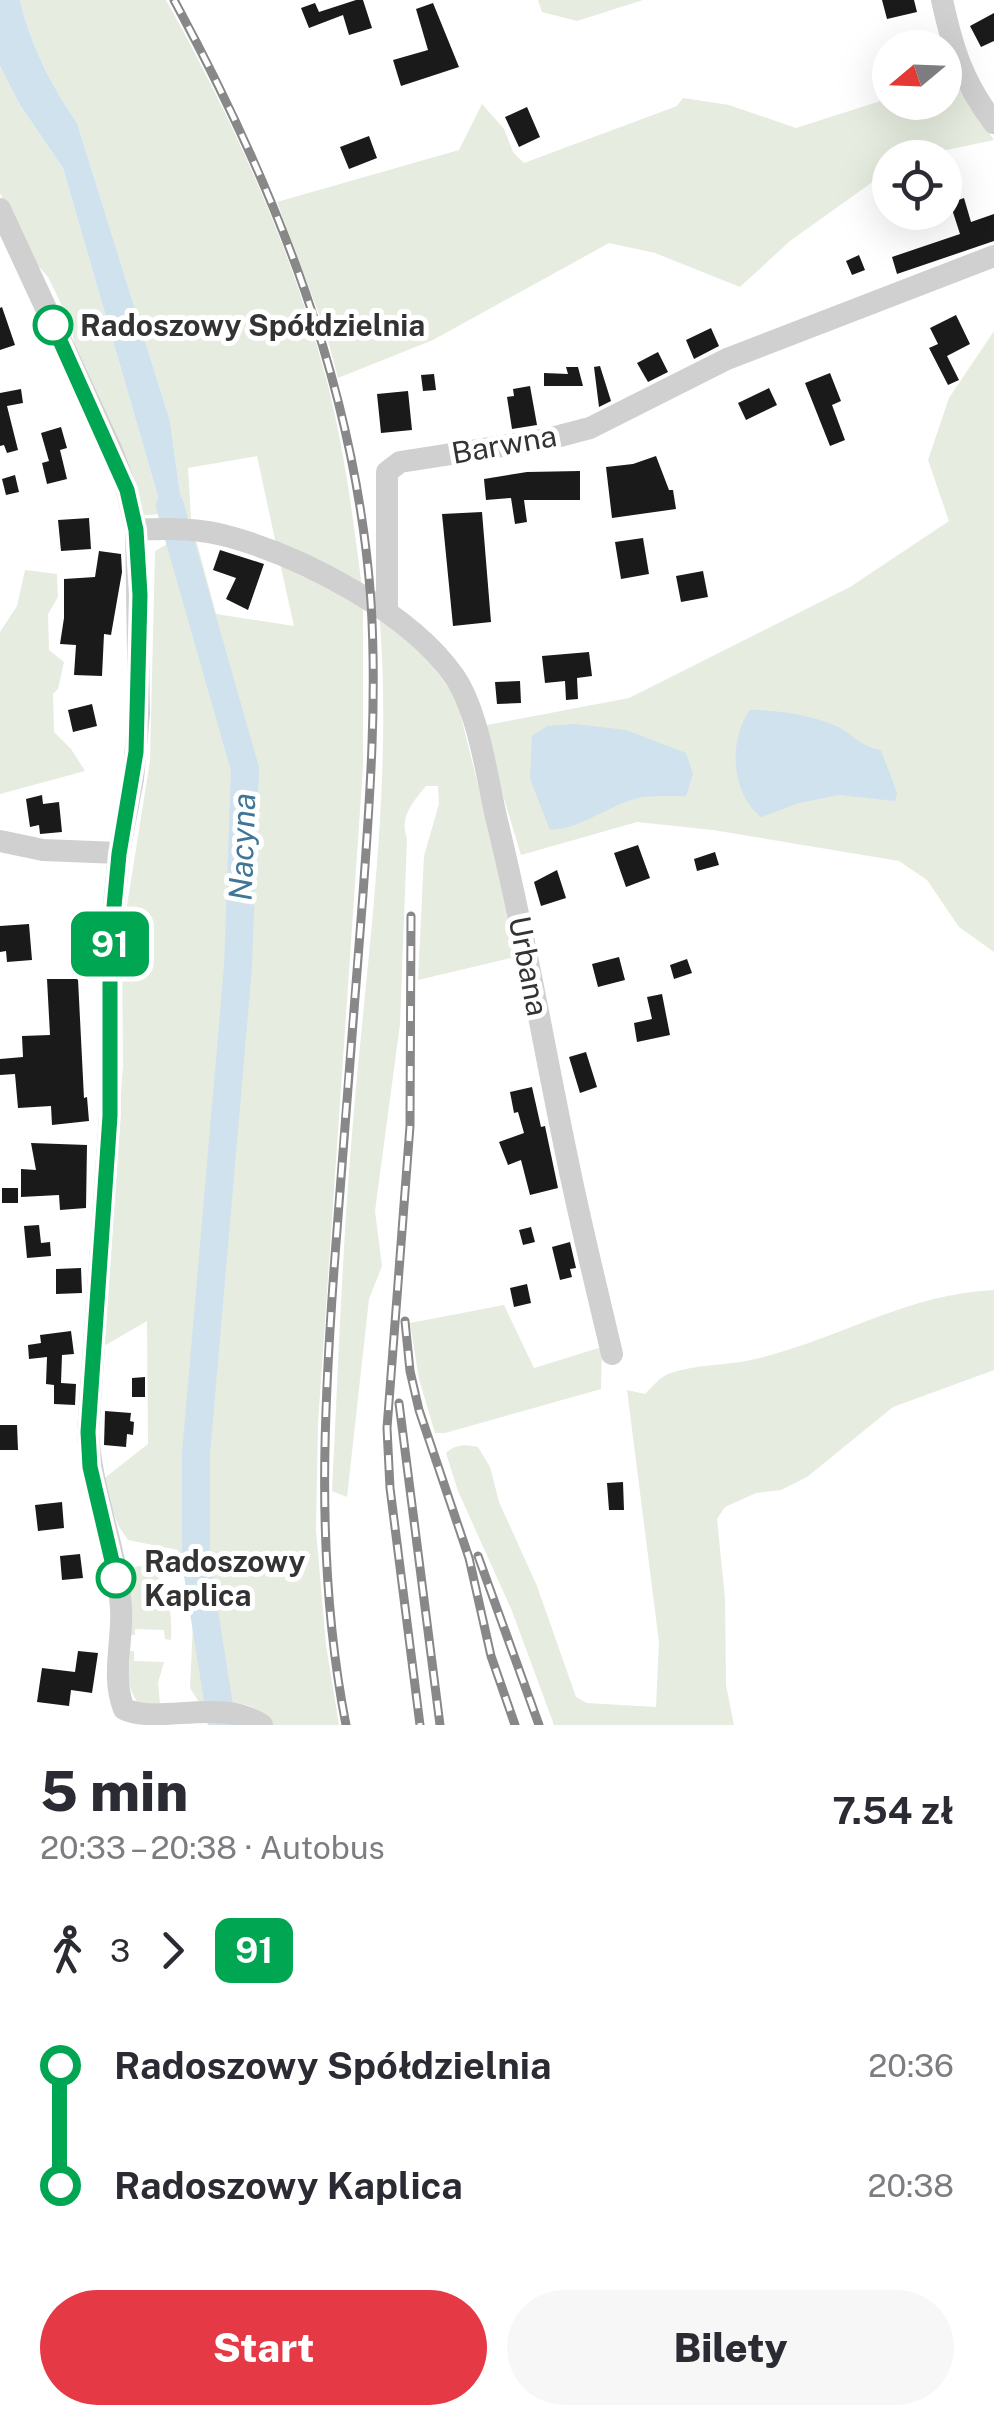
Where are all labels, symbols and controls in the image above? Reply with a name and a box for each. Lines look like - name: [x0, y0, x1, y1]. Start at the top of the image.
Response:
- north arrow: [872, 30, 962, 120]
- map controls: [872, 30, 962, 230]
- button: locate: [872, 140, 962, 230]
- marker: Radoszowy Spółdzielnia: [34, 306, 72, 344]
- place label: Radoszowy Spółdzielnia: [80, 307, 425, 343]
- street label: Barwna: [449, 417, 559, 471]
- water label: Nacyna: [222, 792, 262, 902]
- line badge: 91: [65, 912, 155, 976]
- street label: Urbana: [502, 913, 556, 1019]
- text: 91: [91, 924, 129, 965]
- place label: Radoszowy Kaplica: [144, 1543, 305, 1613]
- marker: Radoszowy Kaplica: [97, 1559, 135, 1597]
- text: 5 min: [40, 1759, 188, 1823]
- text: 7.54 zł: [832, 1788, 954, 1833]
- text: 20:33 – 20:38 · Autobus: [40, 1829, 385, 1866]
- icon: walk: [40, 1923, 95, 1978]
- icon: forward: [145, 1923, 200, 1978]
- text: 91: [235, 1930, 273, 1971]
- text: 3: [110, 1932, 130, 1969]
- text: Radoszowy Spółdzielnia: [114, 2043, 551, 2088]
- text: 20:36: [868, 2047, 954, 2084]
- text: Radoszowy Kaplica: [114, 2163, 463, 2208]
- text: 20:38: [867, 2167, 954, 2204]
- button: Start: [40, 2290, 487, 2405]
- button: Bilety: [507, 2290, 954, 2405]

